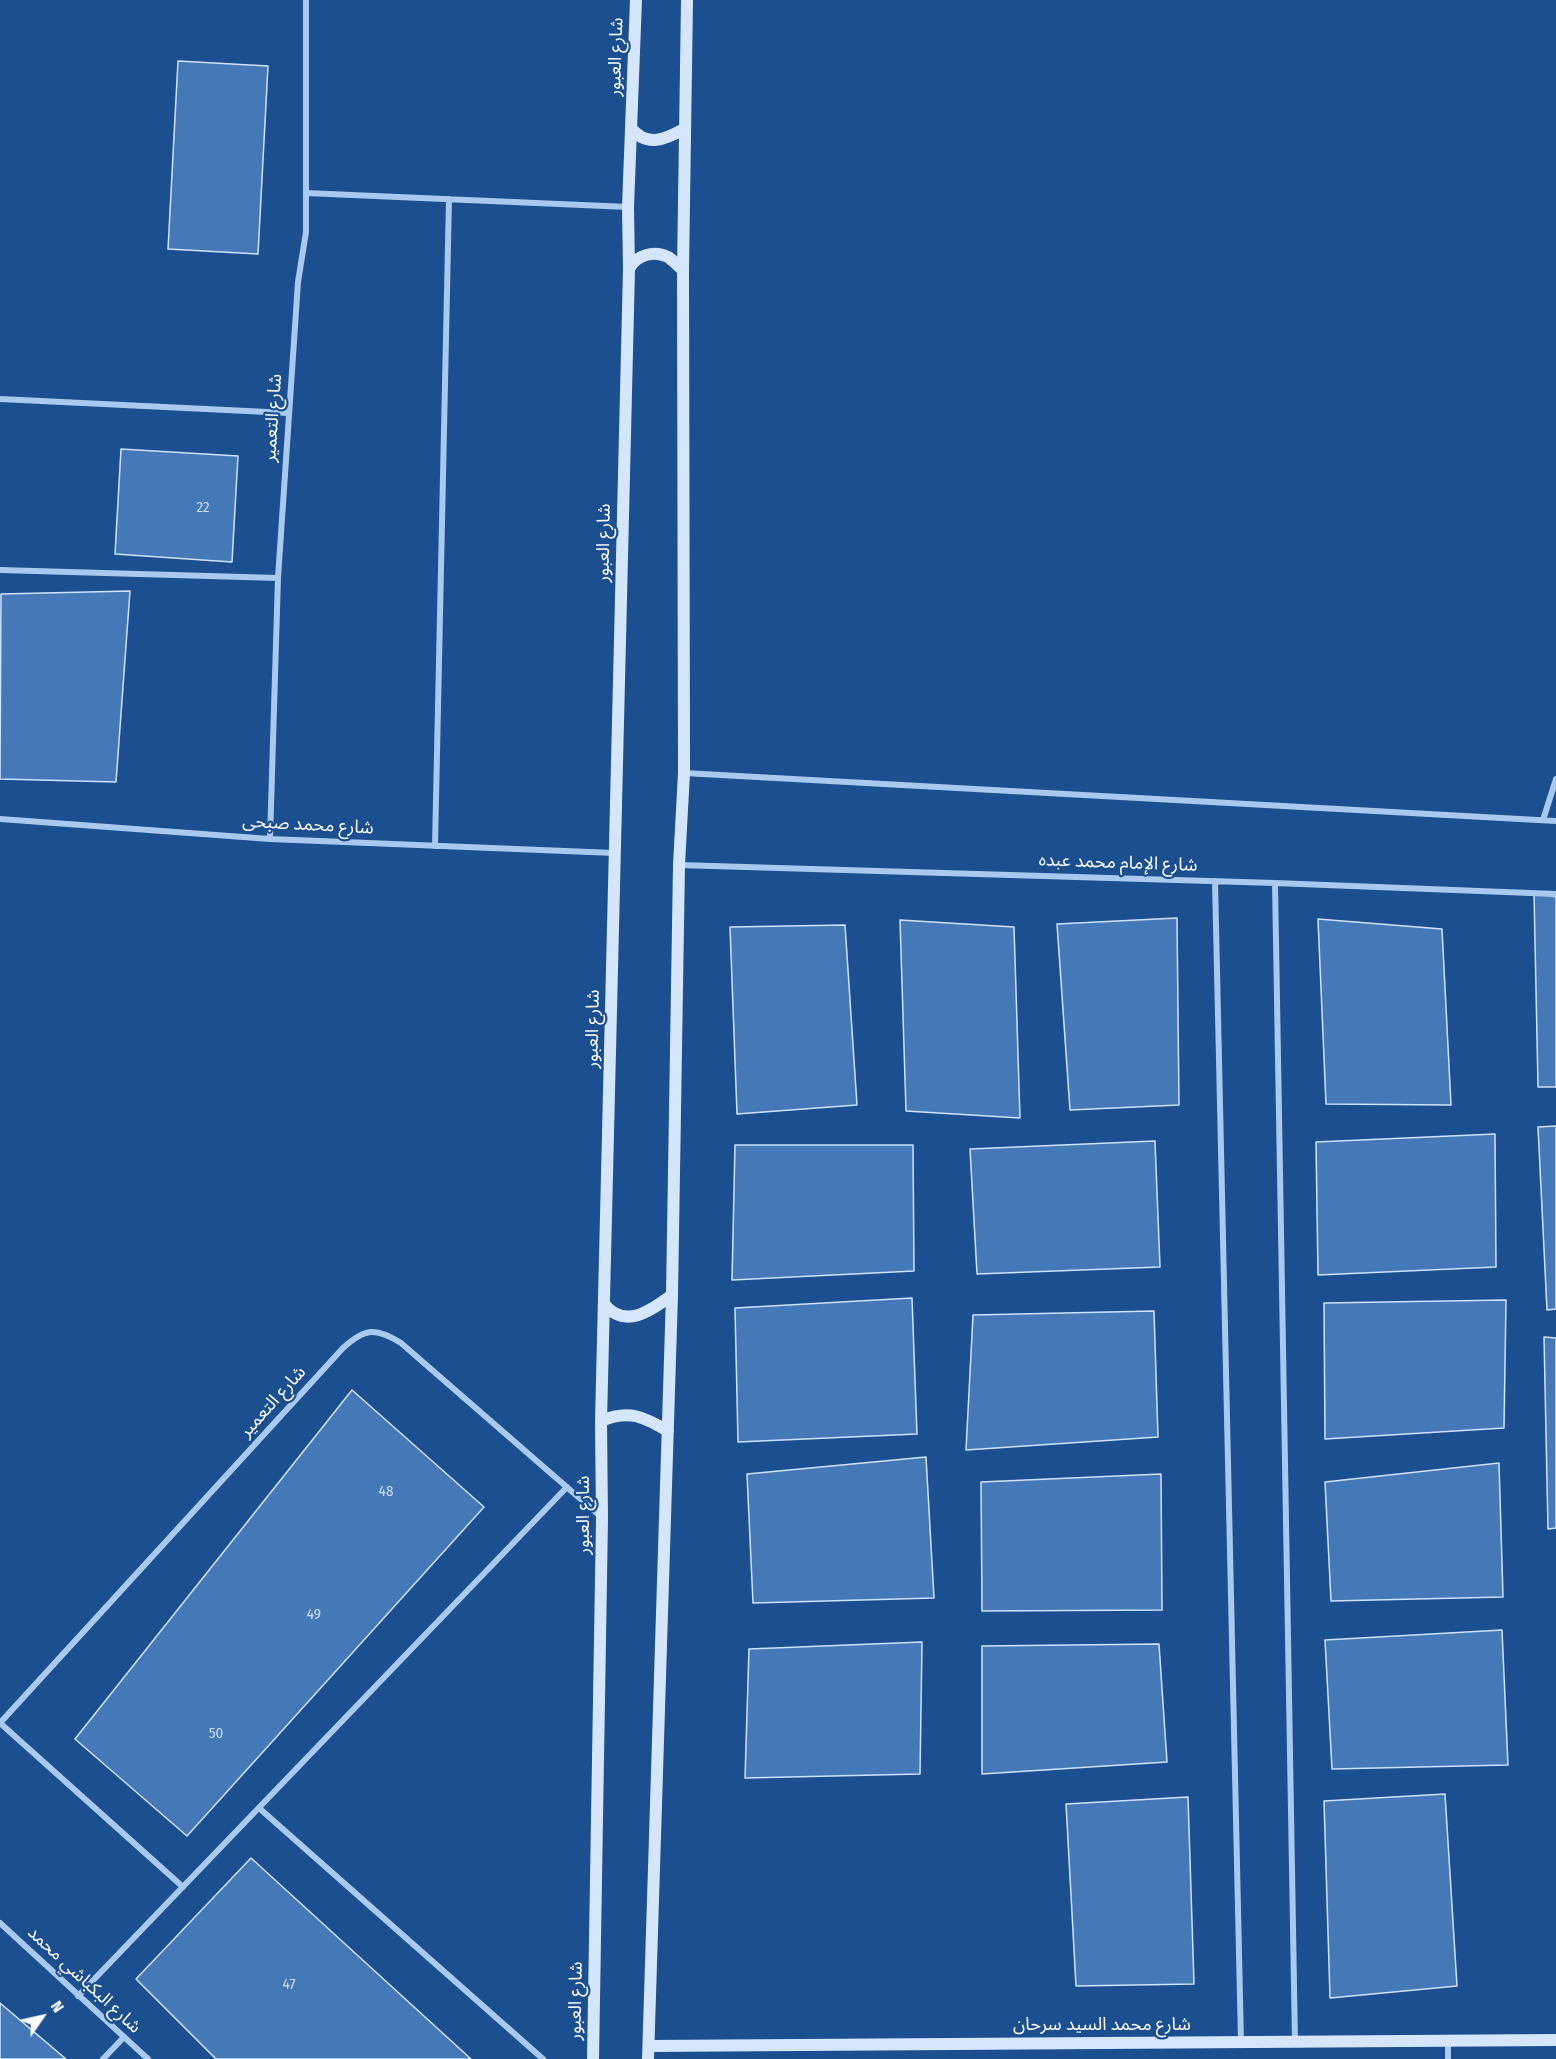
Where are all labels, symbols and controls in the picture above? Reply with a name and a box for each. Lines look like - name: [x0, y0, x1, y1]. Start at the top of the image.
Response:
- street label: شارع العبور: [604, 17, 628, 97]
- street label: شارع التعمير: [259, 373, 287, 463]
- house number: 22: [196, 499, 210, 517]
- street label: شارع العبور: [593, 503, 615, 583]
- street label: شارع محمد صبحى: [242, 811, 374, 839]
- street label: شارع الإمام محمد عبده: [1038, 849, 1198, 877]
- street label: شارع العبور: [582, 989, 604, 1069]
- street label: شارع التعمير: [235, 1362, 311, 1442]
- street label: شارع العبور: [573, 1476, 595, 1554]
- house number: 48: [379, 1483, 393, 1501]
- house number: 49: [307, 1606, 321, 1624]
- house number: 50: [209, 1725, 223, 1743]
- street label: شارع البكباشي محمد: [23, 1922, 145, 2038]
- street label: شارع العبور: [565, 1961, 587, 2041]
- house number: 47: [282, 1976, 296, 1994]
- north arrow: [12, 1987, 72, 2047]
- text: N: [47, 1997, 68, 2016]
- street label: شارع محمد السيد سرحان: [1013, 2014, 1191, 2036]

